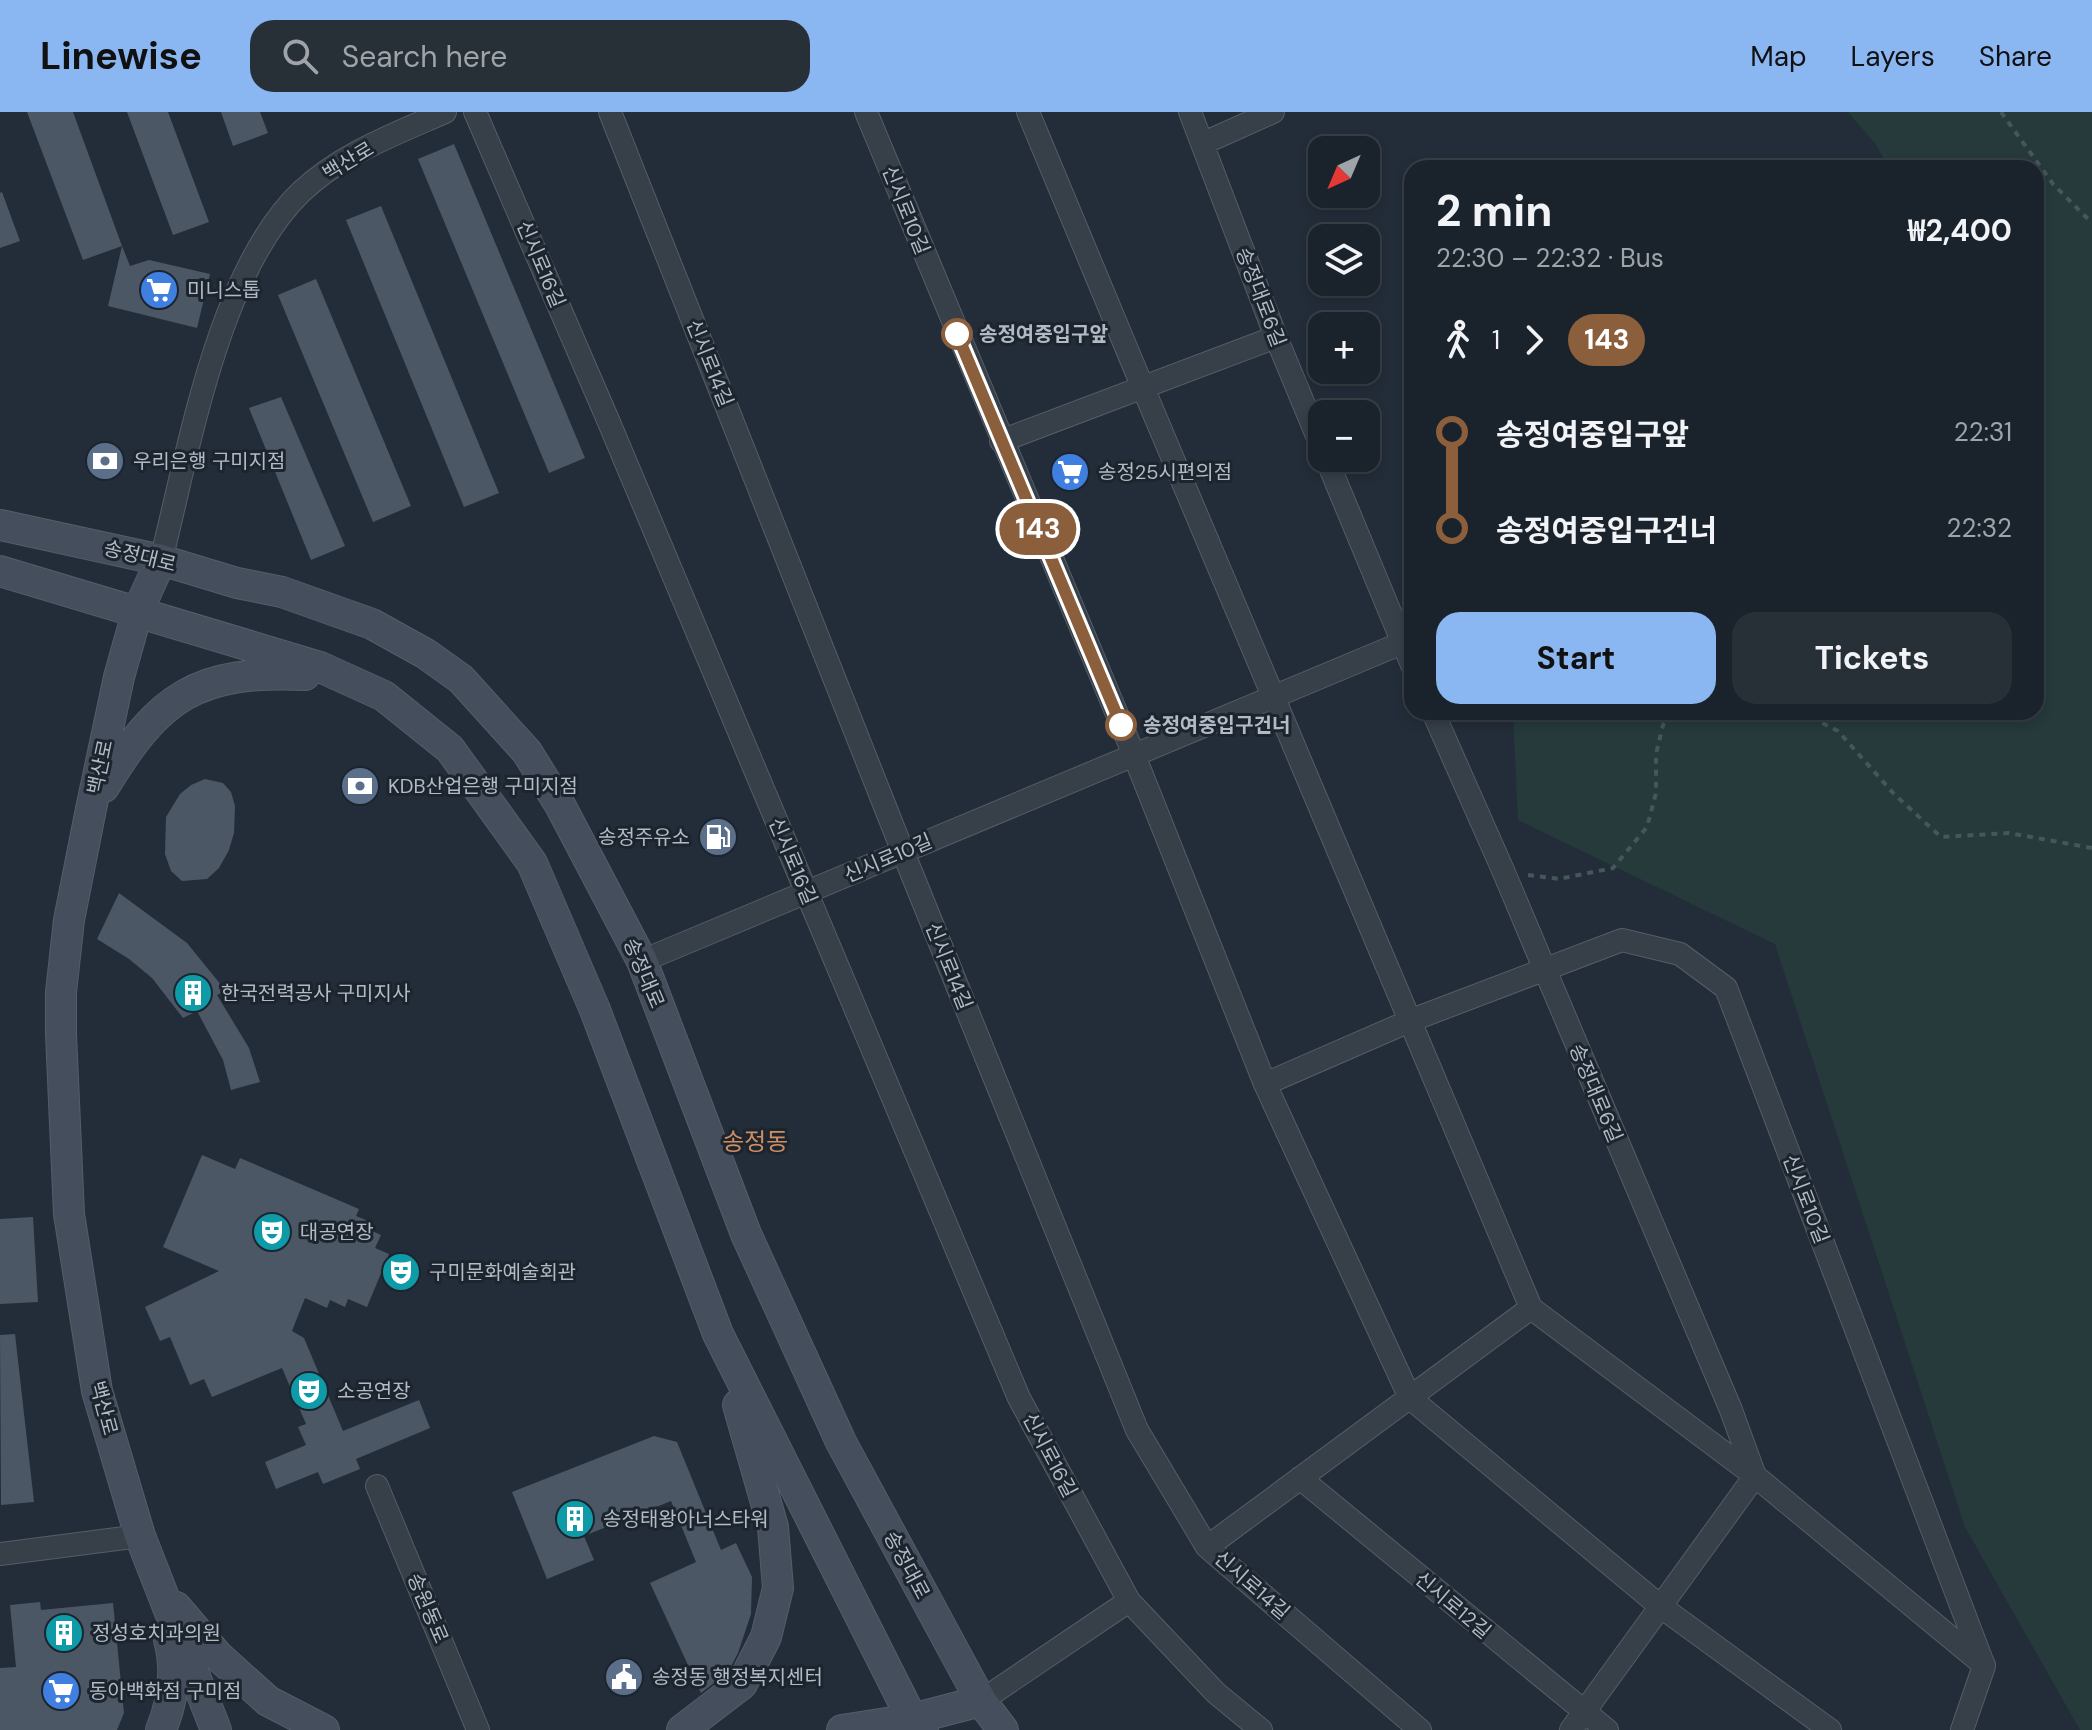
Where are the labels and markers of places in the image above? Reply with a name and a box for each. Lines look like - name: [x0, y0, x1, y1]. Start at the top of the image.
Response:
- supermarket icon: 미니스톱: [138, 269, 180, 311]
- place label: 미니스톱: [187, 277, 261, 303]
- marker: 송정여중입구앞: [942, 319, 972, 349]
- place label: 송정여중입구앞: [979, 321, 1108, 347]
- bank icon: 우리은행 구미지점: [84, 440, 126, 482]
- place label: 우리은행 구미지점: [133, 448, 286, 474]
- supermarket icon: 송정25시편의점: [1049, 451, 1091, 493]
- place label: 송정25시편의점: [1098, 459, 1232, 485]
- marker: 송정여중입구건너: [1106, 710, 1136, 740]
- place label: 송정여중입구건너: [1143, 712, 1290, 738]
- bank icon: KDB산업은행 구미지점: [339, 765, 381, 807]
- place label: KDB산업은행 구미지점: [388, 773, 578, 799]
- fuel station icon: 송정주유소: [697, 816, 739, 858]
- place label: 송정주유소: [598, 824, 690, 850]
- building icon: 한국전력공사 구미지사: [172, 972, 214, 1014]
- place label: 한국전력공사 구미지사: [221, 980, 410, 1006]
- theatre icon: 대공연장: [251, 1211, 293, 1253]
- place label: 대공연장: [300, 1219, 374, 1245]
- theatre icon: 구미문화예술회관: [380, 1251, 422, 1293]
- place label: 구미문화예술회관: [429, 1259, 576, 1285]
- theatre icon: 소공연장: [288, 1370, 330, 1412]
- place label: 소공연장: [337, 1378, 411, 1404]
- building icon: 송정태왕아너스타워: [554, 1498, 596, 1540]
- place label: 송정태왕아너스타워: [603, 1506, 769, 1532]
- building icon: 정성호치과의원: [43, 1612, 85, 1654]
- place label: 정성호치과의원: [92, 1620, 221, 1646]
- public building icon: 송정동 행정복지센터: [603, 1656, 645, 1698]
- place label: 송정동 행정복지센터: [652, 1664, 823, 1690]
- supermarket icon: 동아백화점 구미점: [40, 1670, 82, 1712]
- place label: 동아백화점 구미점: [89, 1678, 242, 1704]

